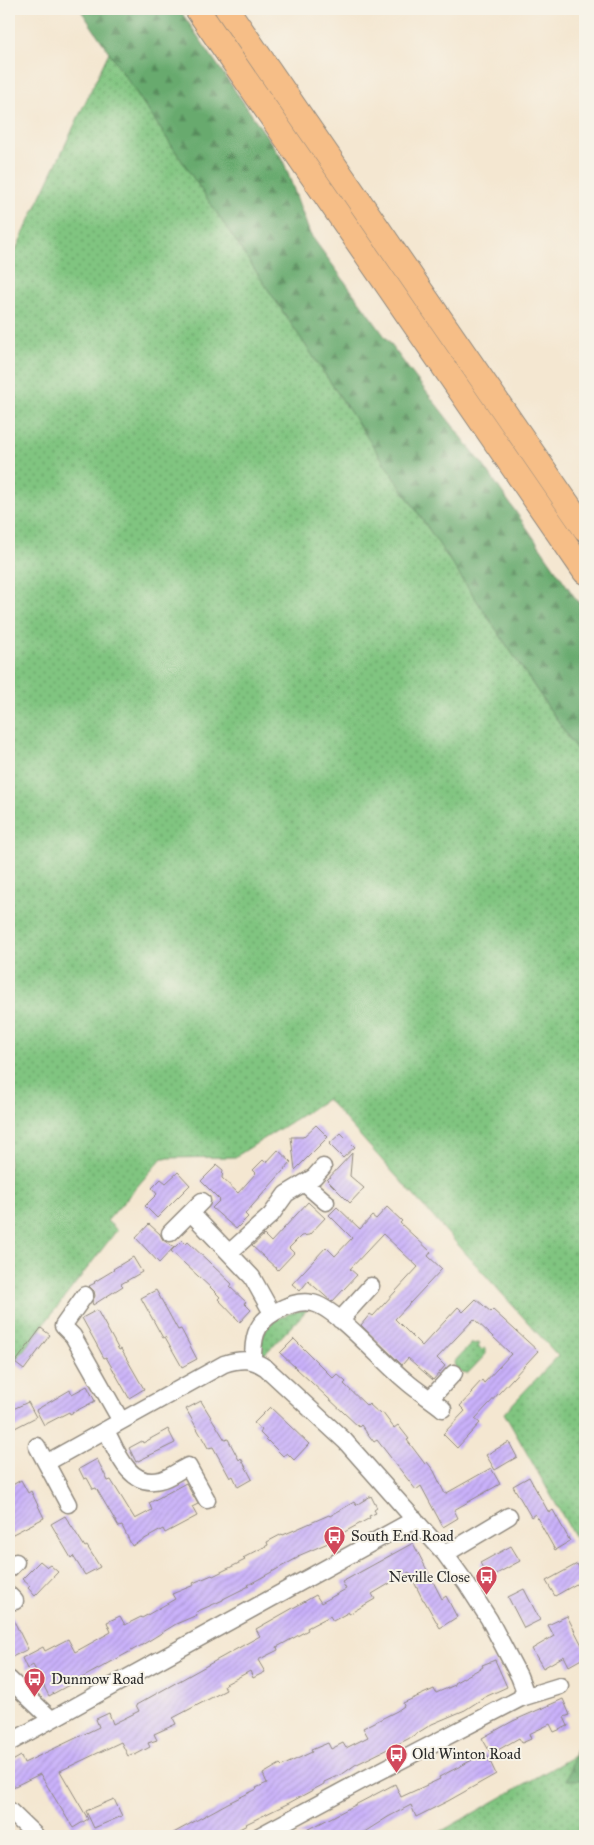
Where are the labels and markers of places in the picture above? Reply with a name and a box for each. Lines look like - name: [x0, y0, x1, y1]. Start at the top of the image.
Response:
- bus stop icon: South End Road: [323, 1524, 347, 1555]
- place label: South End Road: [351, 1527, 454, 1545]
- bus stop icon: Neville Close: [474, 1565, 498, 1596]
- place label: Neville Close: [389, 1568, 470, 1586]
- bus stop icon: Dunmow Road: [23, 1667, 47, 1698]
- place label: Dunmow Road: [51, 1670, 145, 1688]
- bus stop icon: Old Winton Road: [384, 1742, 408, 1773]
- place label: Old Winton Road: [412, 1745, 521, 1763]

